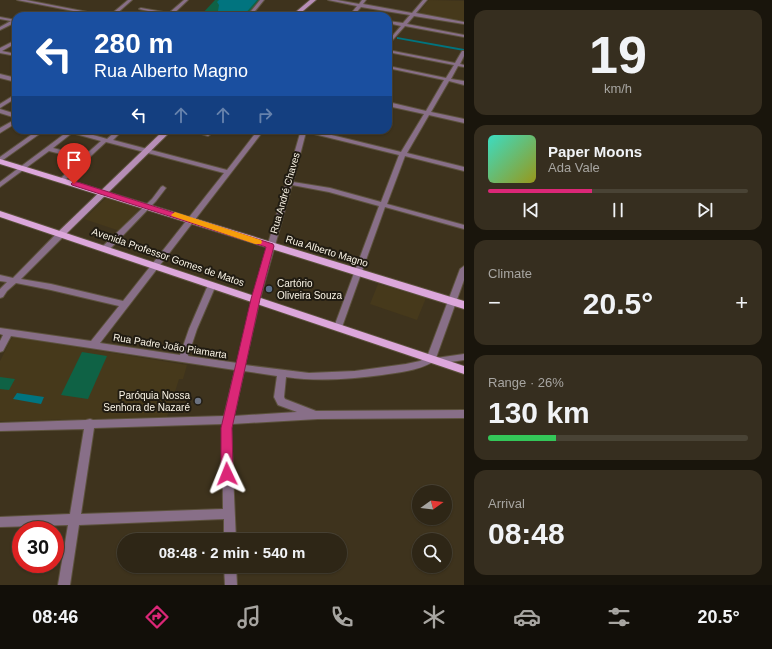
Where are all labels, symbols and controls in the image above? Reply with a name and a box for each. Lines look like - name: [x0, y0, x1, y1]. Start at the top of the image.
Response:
- text: 19: [589, 26, 647, 84]
- icon: left: [28, 28, 80, 80]
- text: 280 m: [94, 28, 173, 59]
- text: Rua Alberto Magno: [94, 61, 248, 81]
- text: km/h: [604, 81, 632, 96]
- icon: left: [128, 104, 150, 126]
- icon: ahead: [170, 104, 192, 126]
- icon: ahead: [212, 104, 234, 126]
- icon: right: [254, 104, 276, 126]
- pin: [57, 143, 91, 184]
- text: Paper Moons: [548, 143, 642, 160]
- icon: arrive: [63, 149, 85, 171]
- street label: Rua André Chaves: [268, 151, 302, 235]
- text: Ada Vale: [548, 160, 600, 175]
- icon: previous: [520, 199, 542, 221]
- icon: pause: [607, 199, 629, 221]
- icon: next: [694, 199, 716, 221]
- street label: Avenida Professor Gomes de Matos: [90, 226, 246, 288]
- street label: Rua Alberto Magno: [284, 233, 370, 269]
- text: Climate: [488, 266, 532, 281]
- place label: Cartório Oliveira Souza: [277, 278, 342, 301]
- marker: Cartório Oliveira Souza: [264, 284, 274, 294]
- text: 20.5°: [583, 287, 653, 320]
- text: −: [488, 290, 501, 315]
- text: +: [735, 290, 748, 315]
- street label: Rua Padre João Piamarta: [112, 332, 228, 360]
- text: Range · 26%: [488, 375, 564, 390]
- place label: Paróquia Nossa Senhora de Nazaré: [103, 390, 190, 413]
- marker: Paróquia Nossa Senhora de Nazaré: [193, 396, 203, 406]
- text: 130 km: [488, 396, 590, 429]
- position arrow: [206, 453, 248, 495]
- north arrow: [412, 485, 452, 525]
- map controls: [412, 485, 452, 573]
- text: Arrival: [488, 496, 525, 511]
- text: 08:48: [488, 517, 565, 550]
- speed limit sign: 30: [12, 521, 64, 573]
- button: search: [412, 533, 452, 573]
- text: 08:48 · 2 min · 540 m: [159, 544, 305, 561]
- icon: directions: [143, 603, 171, 631]
- icon: music: [235, 603, 263, 631]
- icon: phone: [328, 603, 356, 631]
- icon: climate: [420, 603, 448, 631]
- icon: car: [513, 603, 541, 631]
- icon: filters: [605, 603, 633, 631]
- text: 08:46: [32, 607, 78, 627]
- text: 20.5°: [697, 607, 740, 627]

